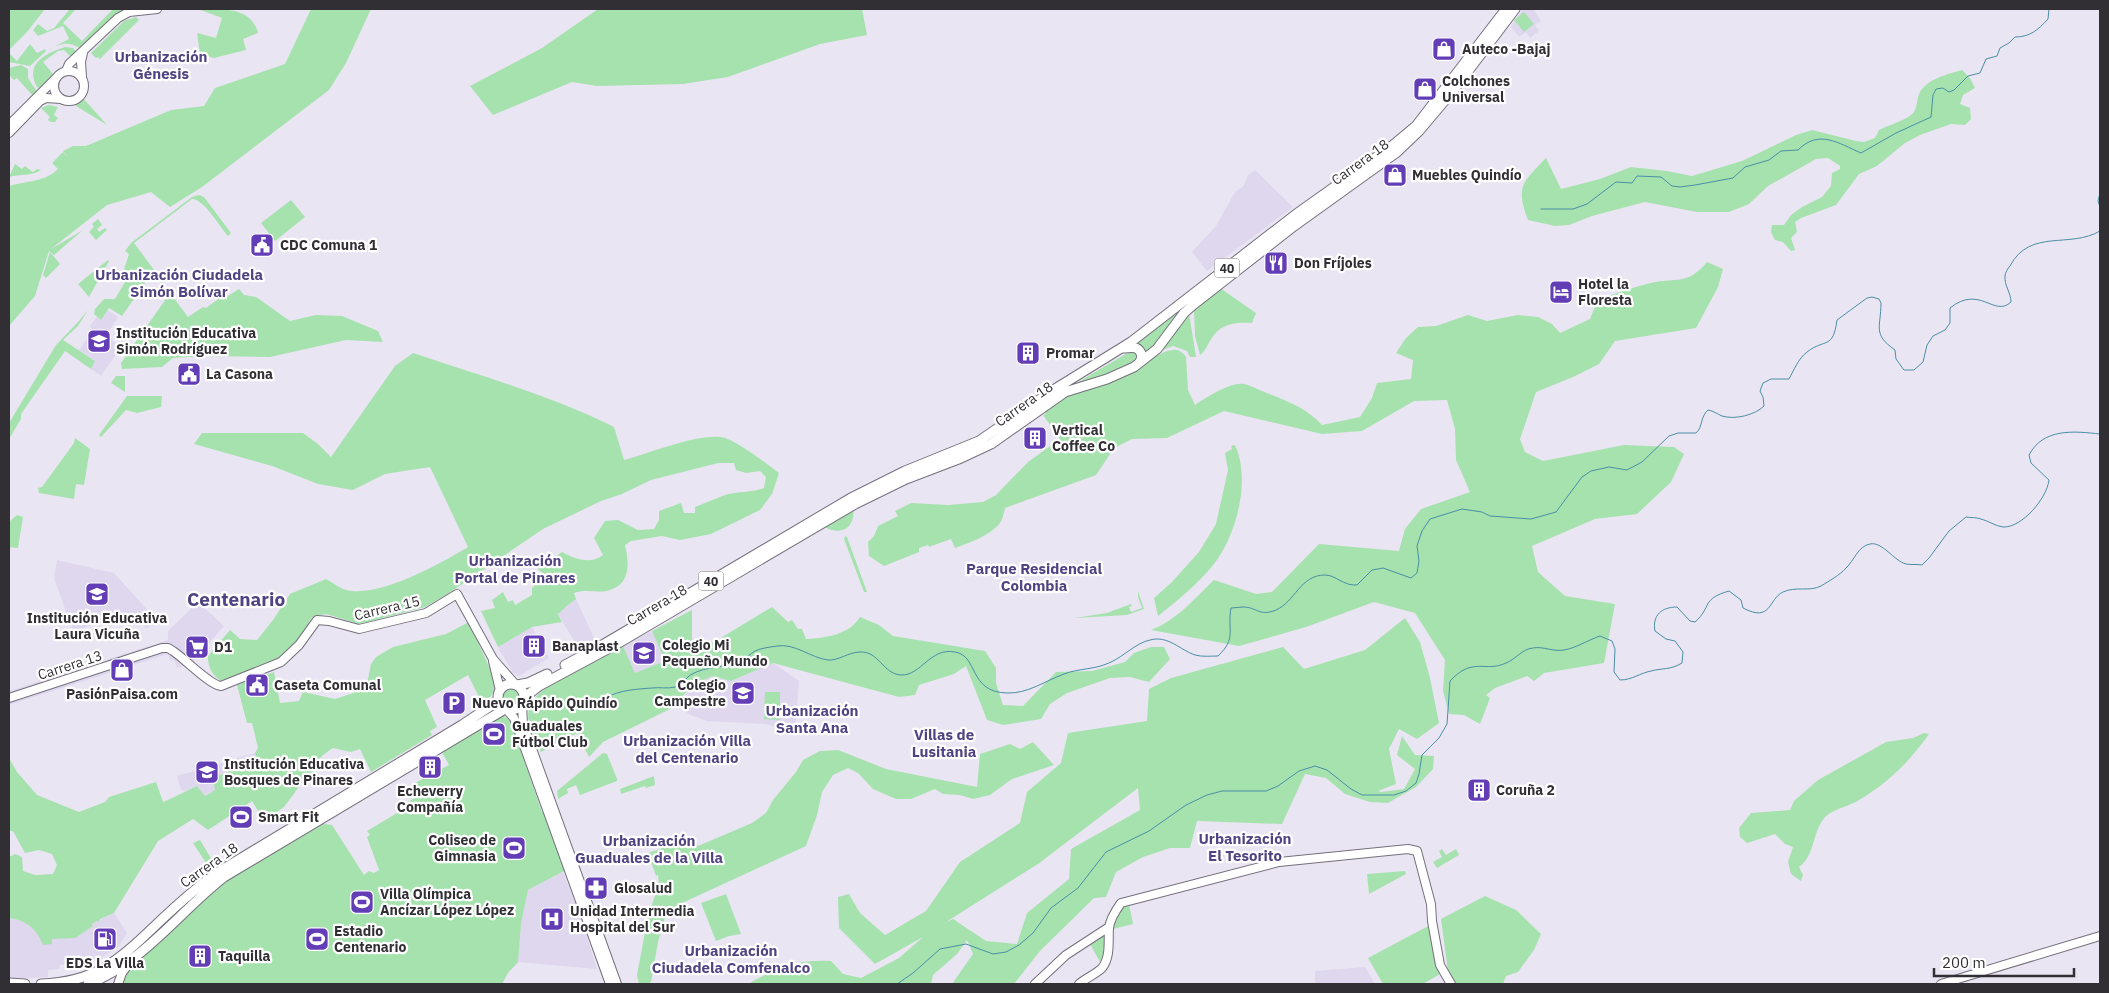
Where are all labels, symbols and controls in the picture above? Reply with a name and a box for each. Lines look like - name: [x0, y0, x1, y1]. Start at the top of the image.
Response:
- shop icon: Auteco -Bajaj: [1431, 36, 1457, 62]
- place label: Auteco -Bajaj: [1462, 40, 1550, 58]
- district label: Urbanización Génesis: [114, 47, 208, 83]
- place label: Colchones Universal: [1442, 72, 1510, 106]
- shop icon: Colchones Universal: [1412, 76, 1438, 102]
- street label: Carrera 18: [1328, 135, 1392, 189]
- shop icon: Muebles Quindío: [1382, 162, 1408, 188]
- place label: Muebles Quindío: [1412, 166, 1522, 184]
- public building icon: CDC Comuna 1: [249, 232, 275, 258]
- place label: CDC Comuna 1: [280, 236, 378, 254]
- restaurant icon: Don Fríjoles: [1263, 250, 1289, 276]
- place label: Don Fríjoles: [1294, 254, 1372, 272]
- road number: 40: [1214, 258, 1240, 278]
- district label: Urbanización Ciudadela Simón Bolívar: [95, 265, 263, 301]
- place label: Hotel la Floresta: [1578, 275, 1632, 309]
- hotel icon: Hotel la Floresta: [1548, 279, 1574, 305]
- place label: Institución Educativa Simón Rodríguez: [116, 324, 256, 358]
- school or university icon: Institución Educativa Simón Rodríguez: [86, 328, 112, 354]
- building icon: Promar: [1015, 340, 1041, 366]
- place label: Promar: [1046, 344, 1095, 362]
- public building icon: La Casona: [176, 361, 202, 387]
- place label: La Casona: [206, 365, 273, 383]
- street label: Carrera 18: [992, 377, 1056, 431]
- place label: Vertical Coffee Co: [1052, 421, 1115, 455]
- building icon: Vertical Coffee Co: [1022, 425, 1048, 451]
- district label: Urbanización Portal de Pinares: [454, 551, 576, 587]
- district label: Parque Residencial Colombia: [966, 559, 1102, 595]
- road number: 40: [698, 572, 724, 590]
- school or university icon: Institución Educativa Laura Vicuña: [84, 581, 110, 607]
- street label: Carrera 18: [624, 581, 690, 629]
- district label: Centenario: [187, 587, 285, 611]
- street label: Carrera 15: [352, 592, 422, 624]
- place label: Institución Educativa Laura Vicuña: [27, 609, 167, 643]
- building icon: Banaplast: [521, 633, 547, 659]
- supermarket icon: D1: [184, 634, 210, 660]
- place label: Colegio Mi Pequeño Mundo: [662, 636, 768, 670]
- place label: Banaplast: [552, 637, 619, 655]
- place label: D1: [214, 638, 233, 656]
- school or university icon: Colegio Mi Pequeño Mundo: [631, 640, 657, 666]
- street label: Carrera 13: [35, 646, 105, 684]
- shop icon: PasiónPaisa.com: [109, 657, 135, 683]
- public building icon: Caseta Comunal: [244, 672, 270, 698]
- place label: Caseta Comunal: [274, 676, 381, 694]
- place label: Colegio Campestre: [654, 676, 726, 710]
- school or university icon: Colegio Campestre: [730, 680, 756, 706]
- place label: PasiónPaisa.com: [66, 685, 178, 703]
- parking icon: Nuevo Rápido Quindío: [441, 690, 467, 716]
- place label: Nuevo Rápido Quindío: [472, 694, 618, 712]
- district label: Urbanización Santa Ana: [765, 701, 859, 737]
- place label: Guaduales Fútbol Club: [512, 717, 588, 751]
- sports icon: Guaduales Fútbol Club: [481, 721, 507, 747]
- district label: Villas de Lusitania: [912, 725, 977, 761]
- district label: Urbanización Villa del Centenario: [623, 731, 752, 767]
- building icon: Echeverry Compañía: [417, 754, 443, 780]
- place label: Institución Educativa Bosques de Pinares: [224, 755, 364, 789]
- school or university icon: Institución Educativa Bosques de Pinares: [194, 759, 220, 785]
- building icon: Coruña 2: [1466, 777, 1492, 803]
- place label: Coruña 2: [1496, 781, 1555, 799]
- place label: Echeverry Compañía: [397, 782, 463, 816]
- sports icon: Smart Fit: [228, 804, 254, 830]
- place label: Smart Fit: [258, 808, 319, 826]
- district label: Urbanización El Tesorito: [1198, 829, 1292, 865]
- place label: Coliseo de Gimnasia: [428, 831, 496, 865]
- district label: Urbanización Guaduales de la Villa: [575, 831, 724, 867]
- sports icon: Coliseo de Gimnasia: [501, 835, 527, 861]
- street label: Carrera 18: [177, 838, 241, 892]
- pharmacy icon: Glosalud: [583, 875, 609, 901]
- place label: Glosalud: [614, 879, 672, 897]
- place label: Villa Olímpica Ancízar López López: [380, 885, 514, 919]
- sports icon: Villa Olímpica Ancízar López López: [349, 889, 375, 915]
- place label: Unidad Intermedia Hospital del Sur: [570, 902, 694, 936]
- hospital icon: Unidad Intermedia Hospital del Sur: [539, 906, 565, 932]
- place label: Estadio Centenario: [334, 922, 406, 956]
- fuel station icon: EDS La Villa: [92, 926, 118, 952]
- sports icon: Estadio Centenario: [304, 926, 330, 952]
- district label: Urbanización Ciudadela Comfenalco: [652, 941, 810, 977]
- building icon: Taquilla: [187, 943, 213, 969]
- scale bar: [1934, 946, 2074, 978]
- place label: Taquilla: [218, 947, 270, 965]
- text: 200 m: [1942, 953, 1986, 972]
- place label: EDS La Villa: [66, 954, 144, 972]

